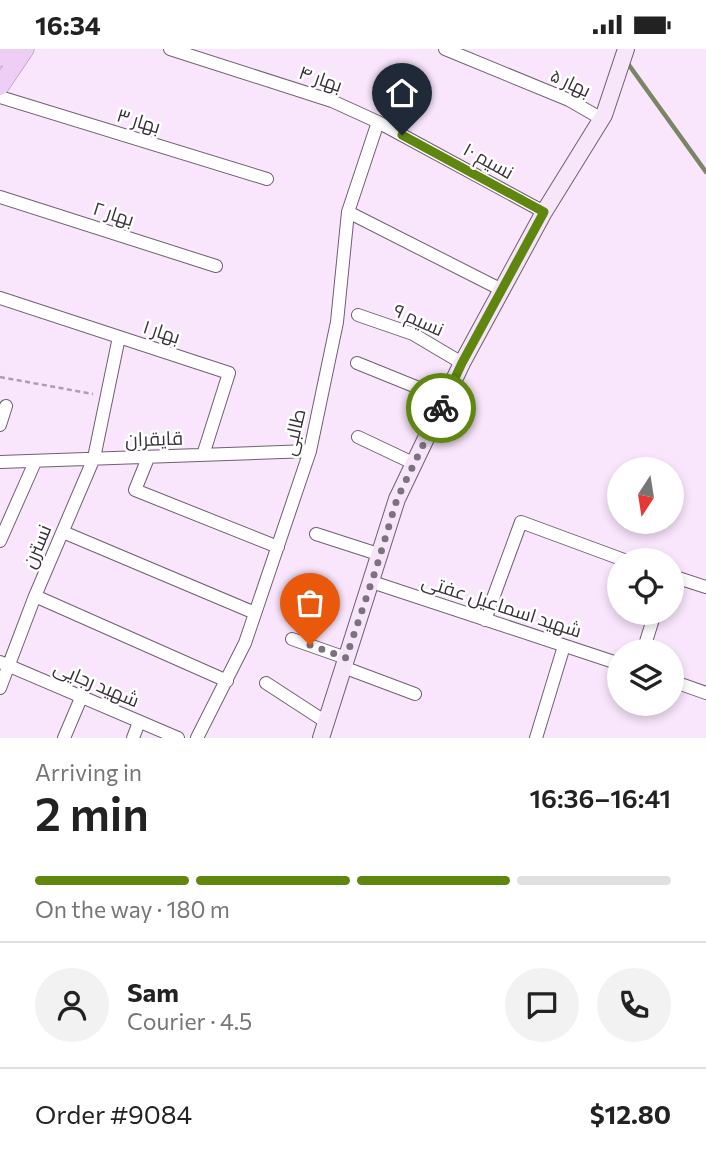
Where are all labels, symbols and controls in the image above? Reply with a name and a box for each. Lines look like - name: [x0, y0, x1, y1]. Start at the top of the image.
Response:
- text: 16:34: [35, 9, 101, 40]
- street label: بهار ۴: [296, 60, 346, 97]
- pin: [372, 63, 432, 135]
- street label: بهار ۵: [547, 63, 595, 102]
- icon: home: [383, 74, 421, 112]
- street label: بهار ۳: [114, 102, 164, 138]
- street label: نسیم ۱۰: [458, 137, 518, 186]
- street label: بهار ۲: [90, 196, 137, 231]
- street label: نسیم ۹: [389, 298, 448, 343]
- street label: بهار ۱: [140, 314, 183, 349]
- courier: [406, 373, 476, 443]
- icon: bike: [422, 389, 460, 427]
- street label: طالبی: [276, 406, 311, 458]
- street label: قایقران: [125, 425, 183, 452]
- north arrow: [607, 457, 684, 534]
- map controls: [607, 457, 684, 716]
- street label: نسترن: [17, 521, 56, 572]
- button: locate: [607, 548, 684, 625]
- street label: شهید اسماعیل عفتی: [419, 568, 585, 643]
- pin: [280, 573, 340, 645]
- icon: bag: [291, 584, 329, 622]
- button: layers: [607, 639, 684, 716]
- street label: شهید رجایی: [50, 655, 143, 712]
- text: Arriving in: [35, 758, 142, 786]
- text: 16:36–16:41: [529, 782, 671, 813]
- text: 2 min: [35, 784, 149, 840]
- text: On the way · 180 m: [35, 895, 230, 923]
- button: person: [35, 968, 109, 1042]
- button: chat: [505, 968, 579, 1042]
- button: phone: [597, 968, 671, 1042]
- text: Sam: [127, 976, 179, 1007]
- text: Courier · 4.5: [127, 1007, 252, 1035]
- text: Order #9084: [35, 1098, 192, 1129]
- text: $12.80: [590, 1098, 671, 1129]

